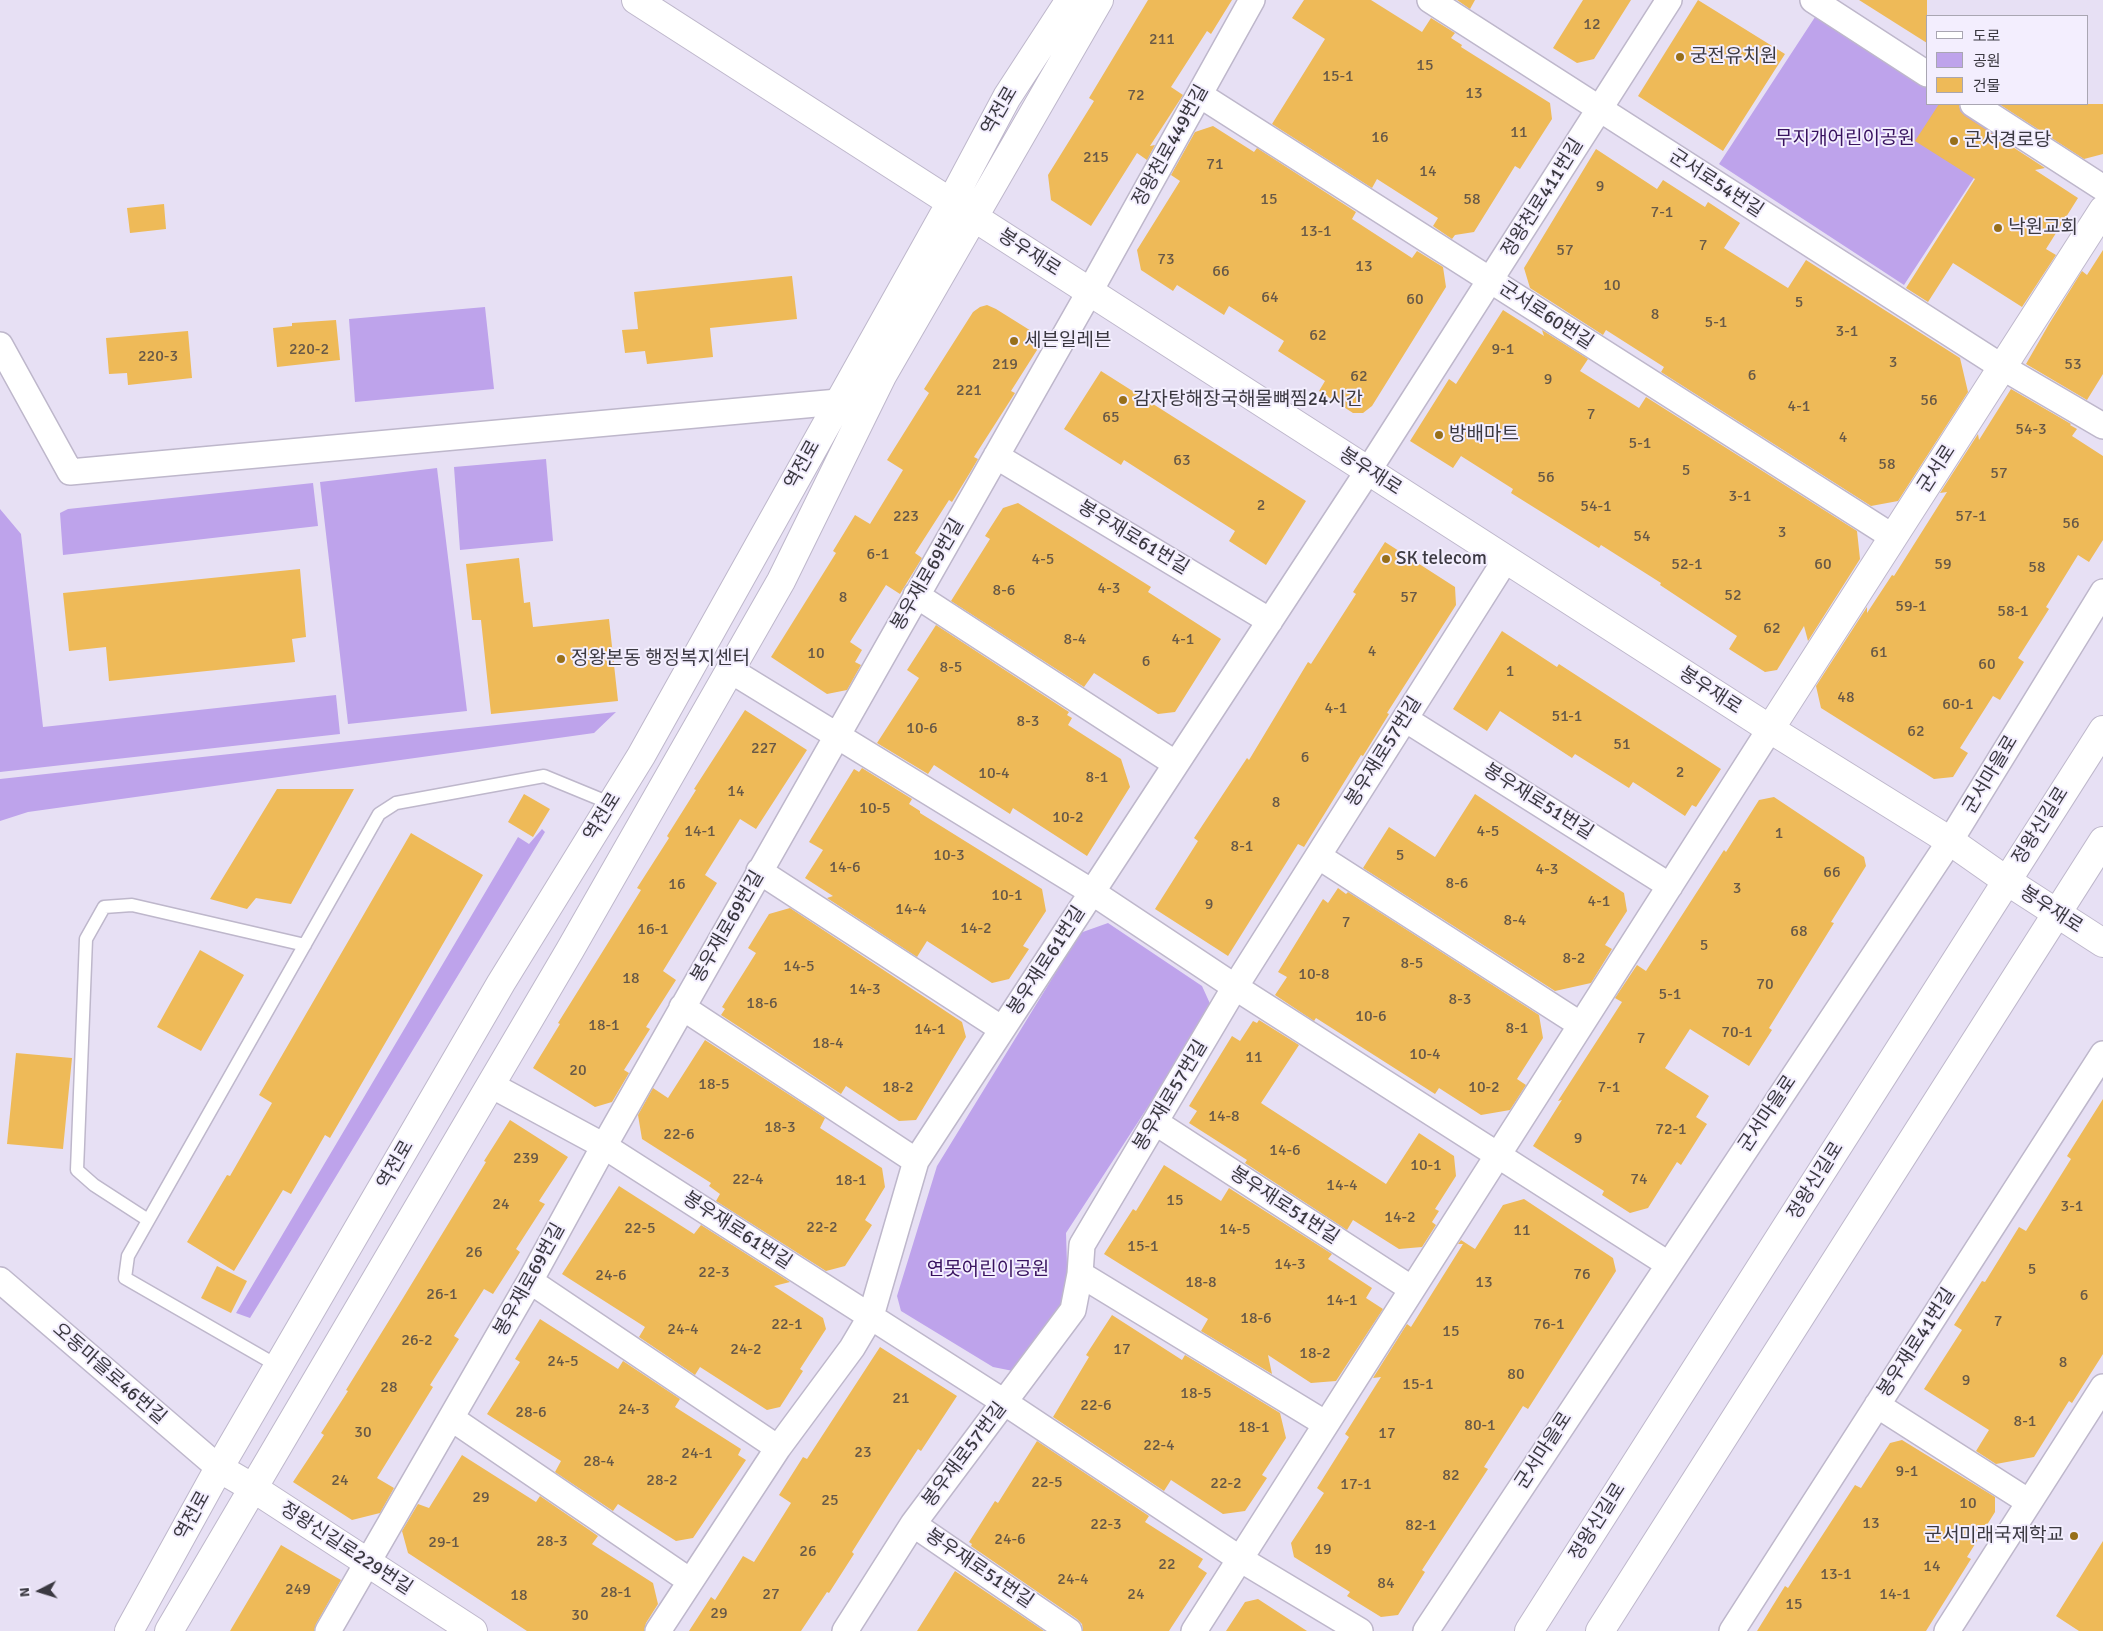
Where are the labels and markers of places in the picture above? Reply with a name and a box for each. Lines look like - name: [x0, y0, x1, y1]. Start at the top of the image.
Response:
- place label: 궁전유치원: [1690, 46, 1777, 68]
- marker: 궁전유치원: [1674, 51, 1686, 63]
- place label: 군서경로당: [1964, 130, 2051, 152]
- marker: 군서경로당: [1948, 135, 1960, 147]
- place label: 낙원교회: [2008, 217, 2078, 239]
- marker: 낙원교회: [1992, 222, 2004, 234]
- place label: 세븐일레븐: [1024, 330, 1111, 352]
- marker: 세븐일레븐: [1008, 335, 1020, 347]
- place label: 감자탕해장국해물뼈찜24시간: [1133, 389, 1363, 411]
- marker: 감자탕해장국해물뼈찜24시간: [1117, 394, 1129, 406]
- place label: 방배마트: [1449, 424, 1519, 446]
- marker: 방배마트: [1433, 429, 1445, 441]
- place label: SK telecom: [1396, 548, 1487, 570]
- marker: SK telecom: [1380, 553, 1392, 565]
- place label: 정왕본동 행정복지센터: [571, 648, 750, 670]
- marker: 정왕본동 행정복지센터: [555, 653, 567, 665]
- place label: 군서미래국제학교: [1924, 1525, 2064, 1547]
- marker: 군서미래국제학교: [2068, 1530, 2080, 1542]

